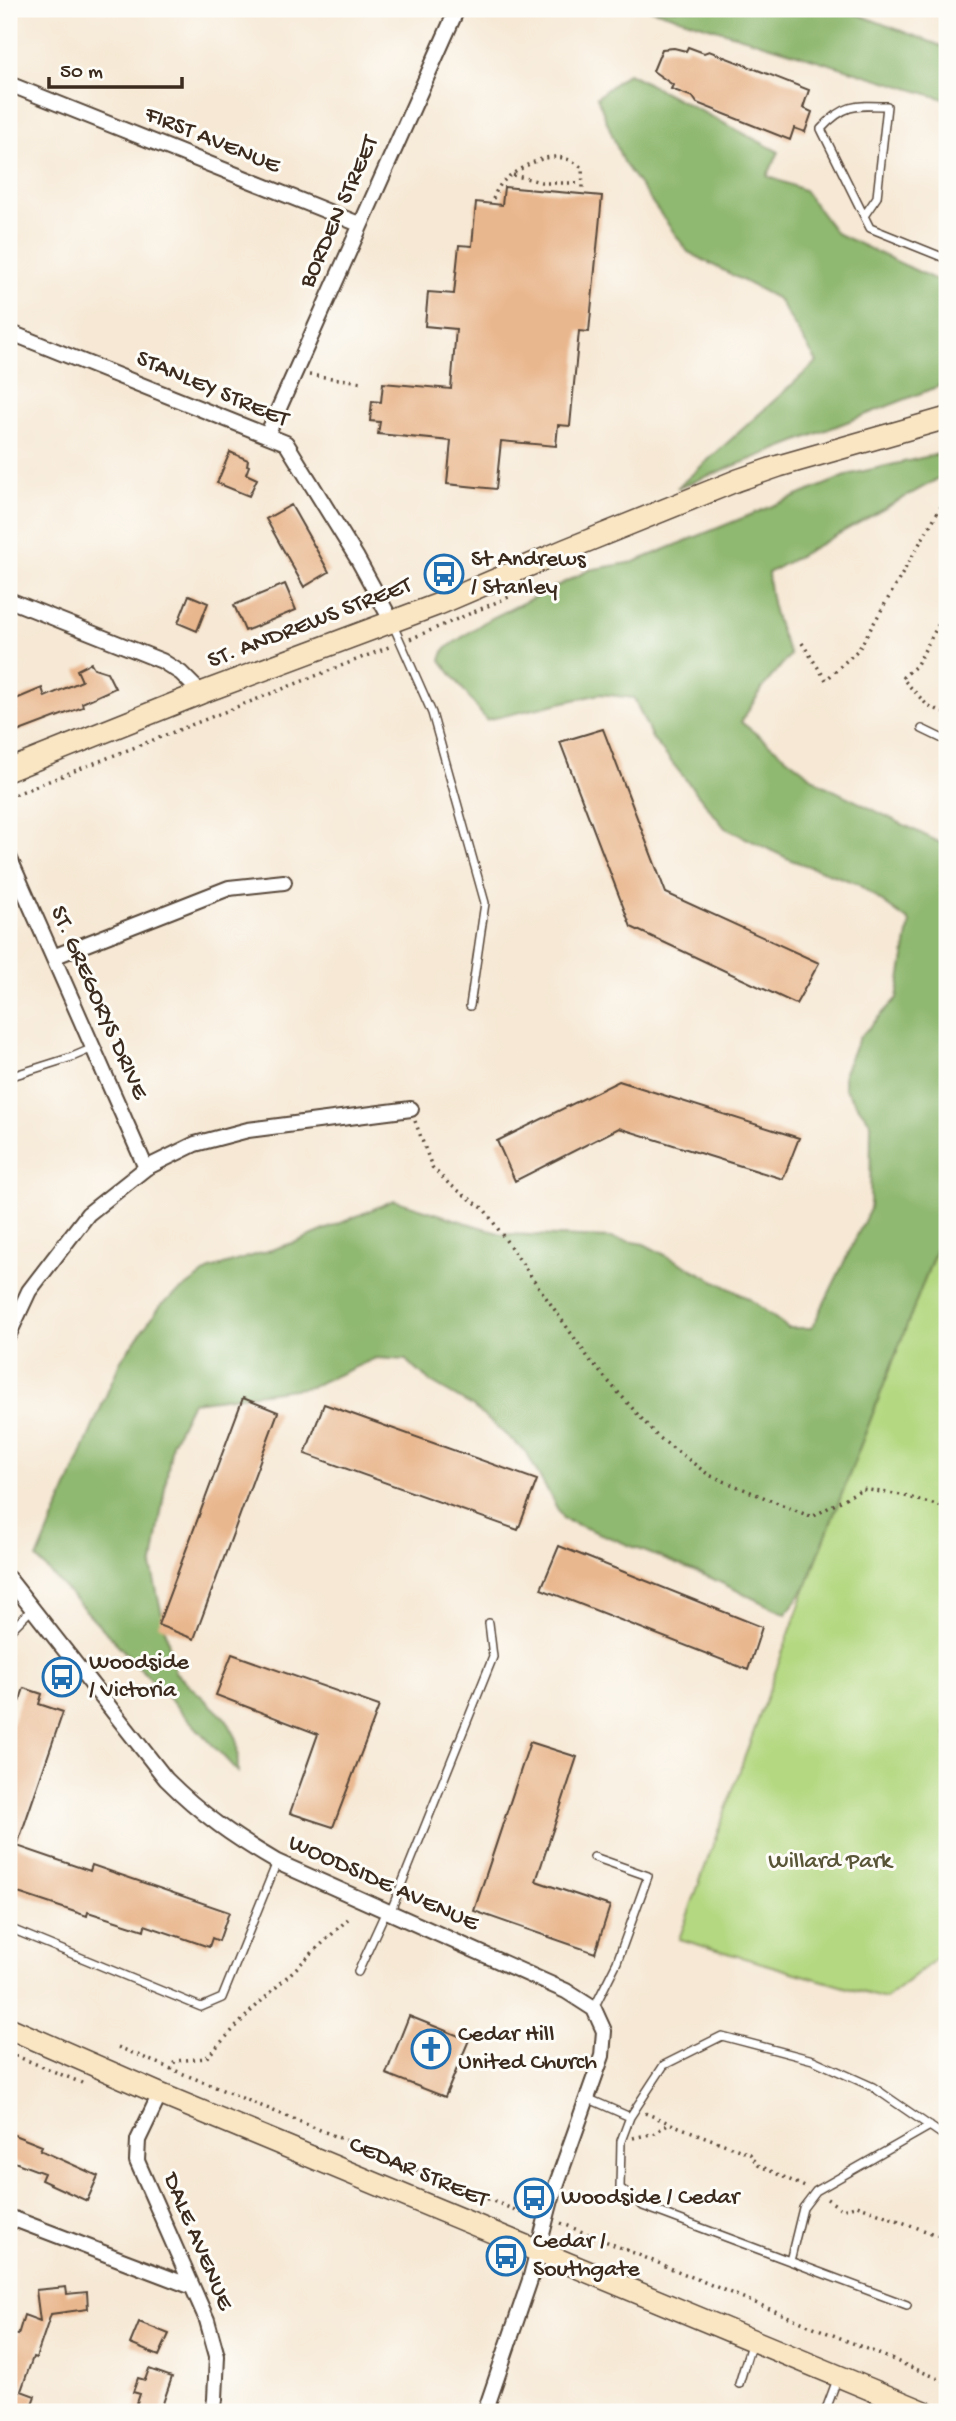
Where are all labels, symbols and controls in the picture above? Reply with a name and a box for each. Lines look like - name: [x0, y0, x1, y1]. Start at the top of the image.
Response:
- scale bar: [49, 46, 182, 90]
- text: 50 m: [60, 61, 103, 86]
- street label: FIRST AVENUE: [139, 100, 285, 182]
- street label: BORDEN STREET: [293, 130, 387, 293]
- street label: STANLEY STREET: [131, 345, 294, 436]
- place label: St Andrews / Stanley: [471, 546, 587, 603]
- bus stop icon: St Andrews / Stanley: [423, 553, 465, 595]
- street label: ST. ANDREWS STREET: [204, 571, 418, 676]
- street label: ST. GREGORYS DRIVE: [42, 902, 154, 1105]
- place label: Woodside / Victoria: [89, 1649, 189, 1706]
- bus stop icon: Woodside / Victoria: [41, 1656, 83, 1698]
- street label: WOODSIDE AVENUE: [283, 1829, 484, 1939]
- park label: Willard Park: [768, 1848, 894, 1877]
- place label: Cedar Hill United Church: [458, 2021, 597, 2078]
- church icon: Cedar Hill United Church: [410, 2028, 452, 2070]
- street label: CEDAR STREET: [344, 2131, 493, 2216]
- street label: DALE AVENUE: [154, 2167, 239, 2316]
- bus stop icon: Woodside / Cedar: [513, 2177, 555, 2219]
- place label: Woodside / Cedar: [561, 2184, 742, 2213]
- place label: Cedar / Southgate: [533, 2228, 640, 2285]
- bus stop icon: Cedar / Southgate: [485, 2235, 527, 2277]

